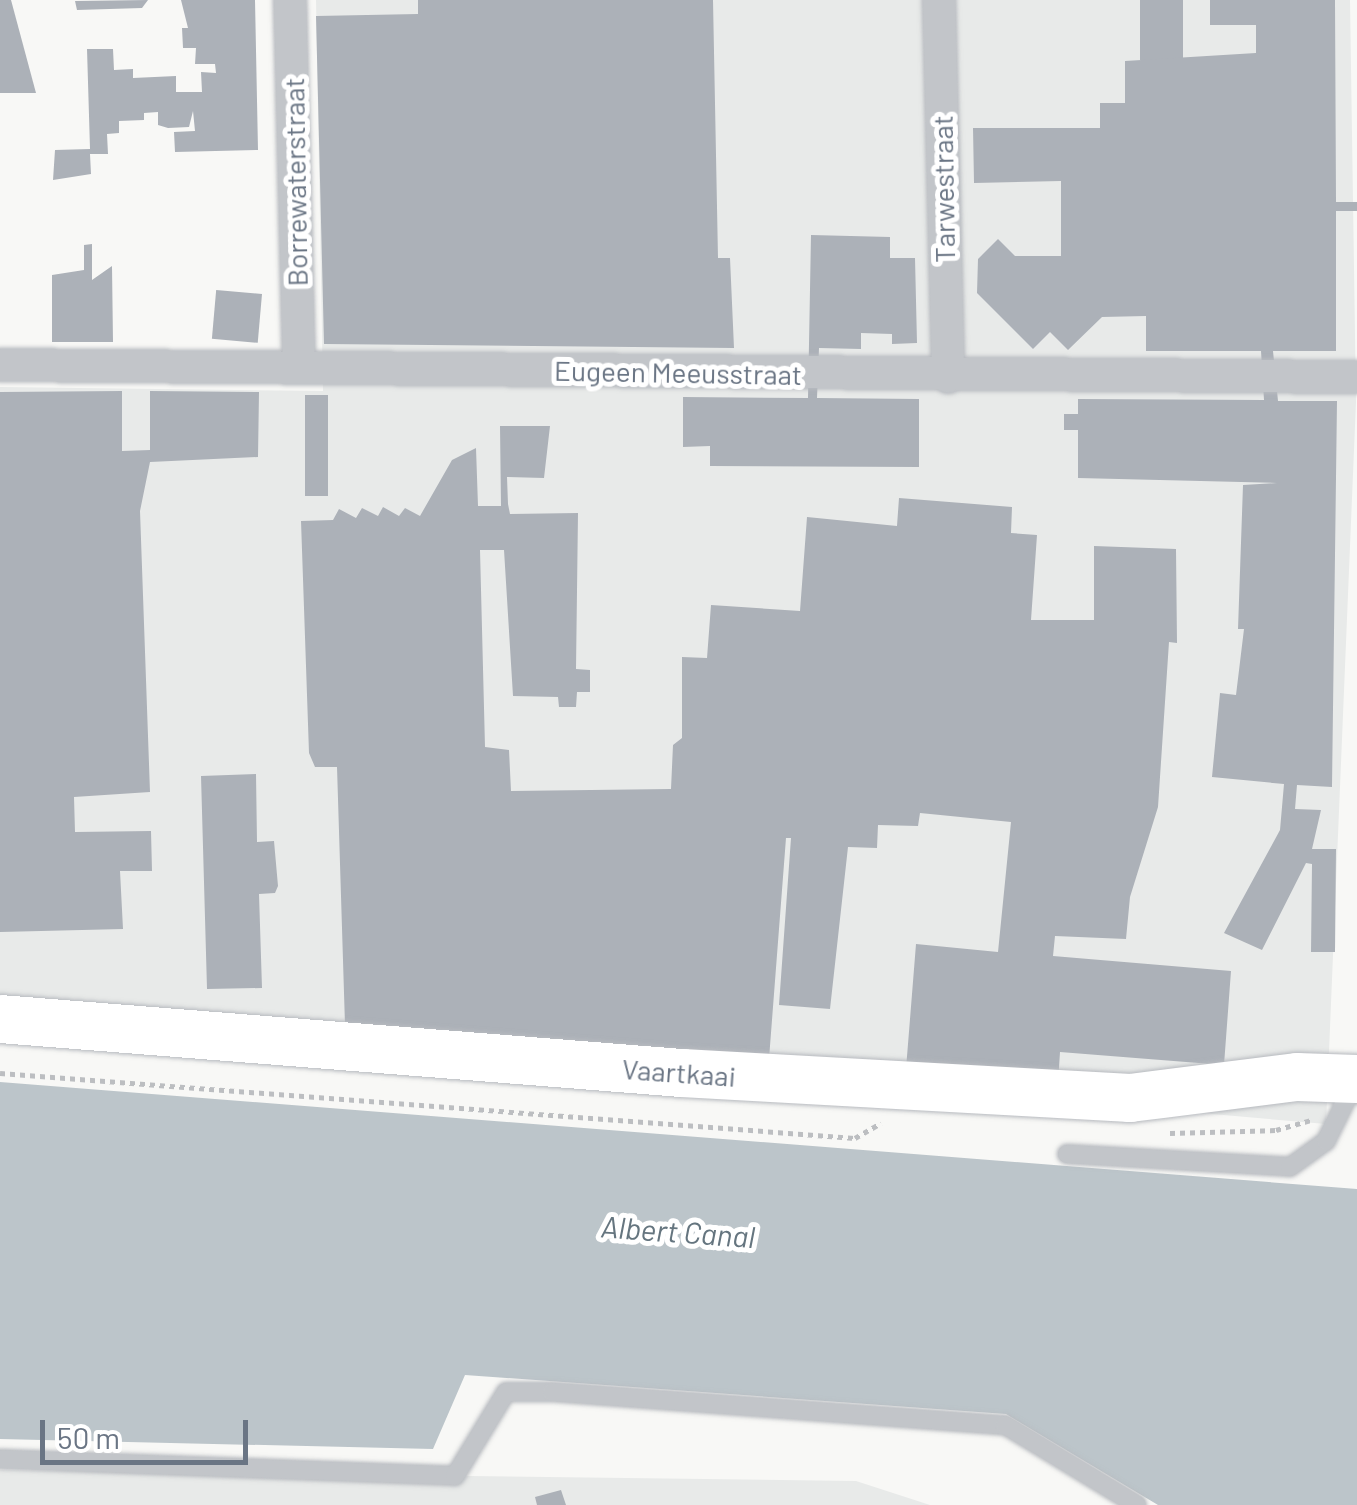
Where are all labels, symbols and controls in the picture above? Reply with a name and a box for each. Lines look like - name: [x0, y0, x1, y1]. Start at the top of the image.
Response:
- street label: Borrewaterstraat: [276, 77, 314, 287]
- street label: Tarwestraat: [925, 115, 961, 263]
- street label: Eugeen Meeusstraat: [554, 353, 802, 391]
- street label: Vaartkaai: [621, 1051, 737, 1093]
- water label: Albert Canal: [600, 1208, 756, 1254]
- scale bar: [45, 1400, 252, 1462]
- text: 50 m: [57, 1419, 120, 1455]

